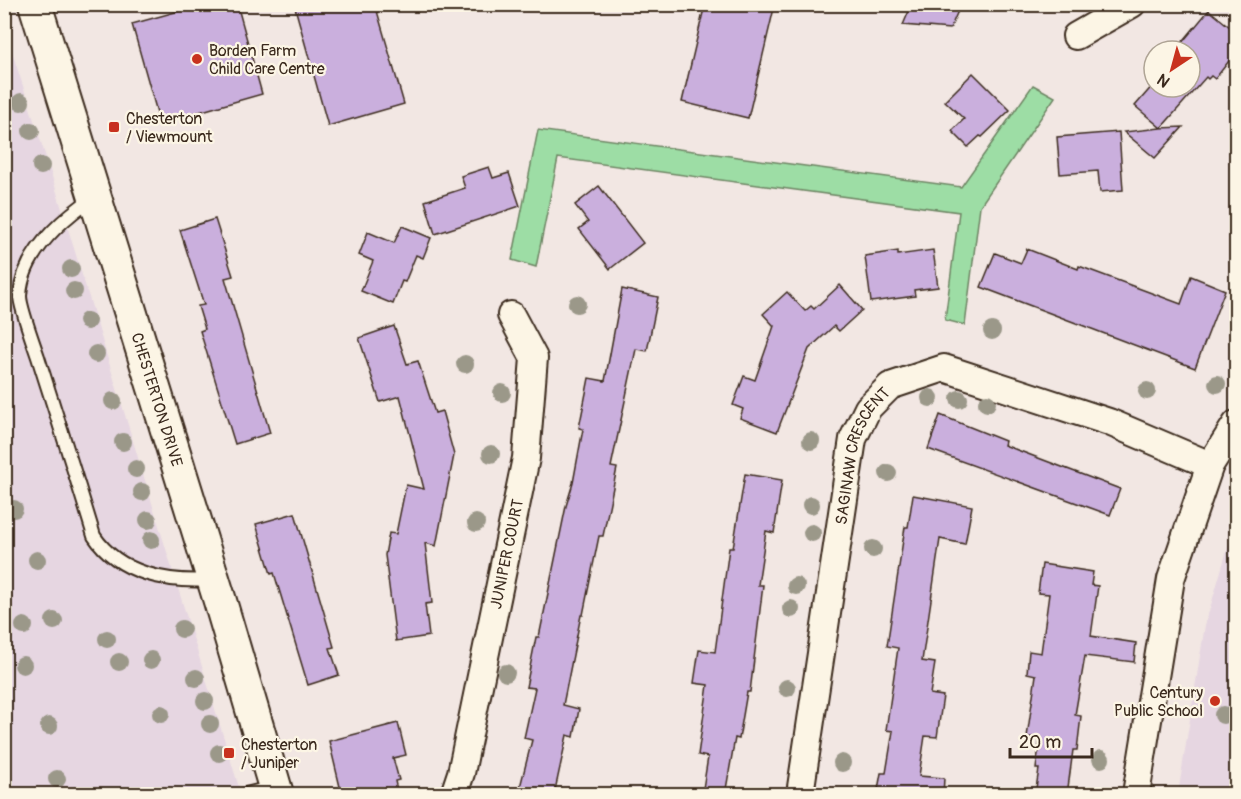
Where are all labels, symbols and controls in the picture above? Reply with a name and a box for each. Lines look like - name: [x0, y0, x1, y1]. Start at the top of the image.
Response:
- north arrow: [1142, 39, 1202, 99]
- place label: Borden Farm Child Care Centre: [209, 41, 325, 79]
- marker: Borden Farm Child Care Centre: [190, 52, 204, 66]
- text: N: [1153, 69, 1174, 92]
- place label: Chesterton / Viewmount: [126, 109, 213, 147]
- marker: Chesterton / Viewmount: [107, 120, 121, 134]
- street label: CHESTERTON DRIVE: [126, 330, 187, 469]
- street label: SAGINAW CRESCENT: [831, 383, 894, 526]
- street label: JUNIPER COURT: [486, 497, 528, 611]
- place label: Century Public School: [1114, 683, 1203, 721]
- marker: Century Public School: [1208, 694, 1222, 708]
- scale bar: [1010, 721, 1092, 759]
- text: 20 m: [1019, 731, 1061, 754]
- place label: Chesterton / Juniper: [241, 735, 317, 773]
- marker: Chesterton / Juniper: [222, 746, 236, 760]

